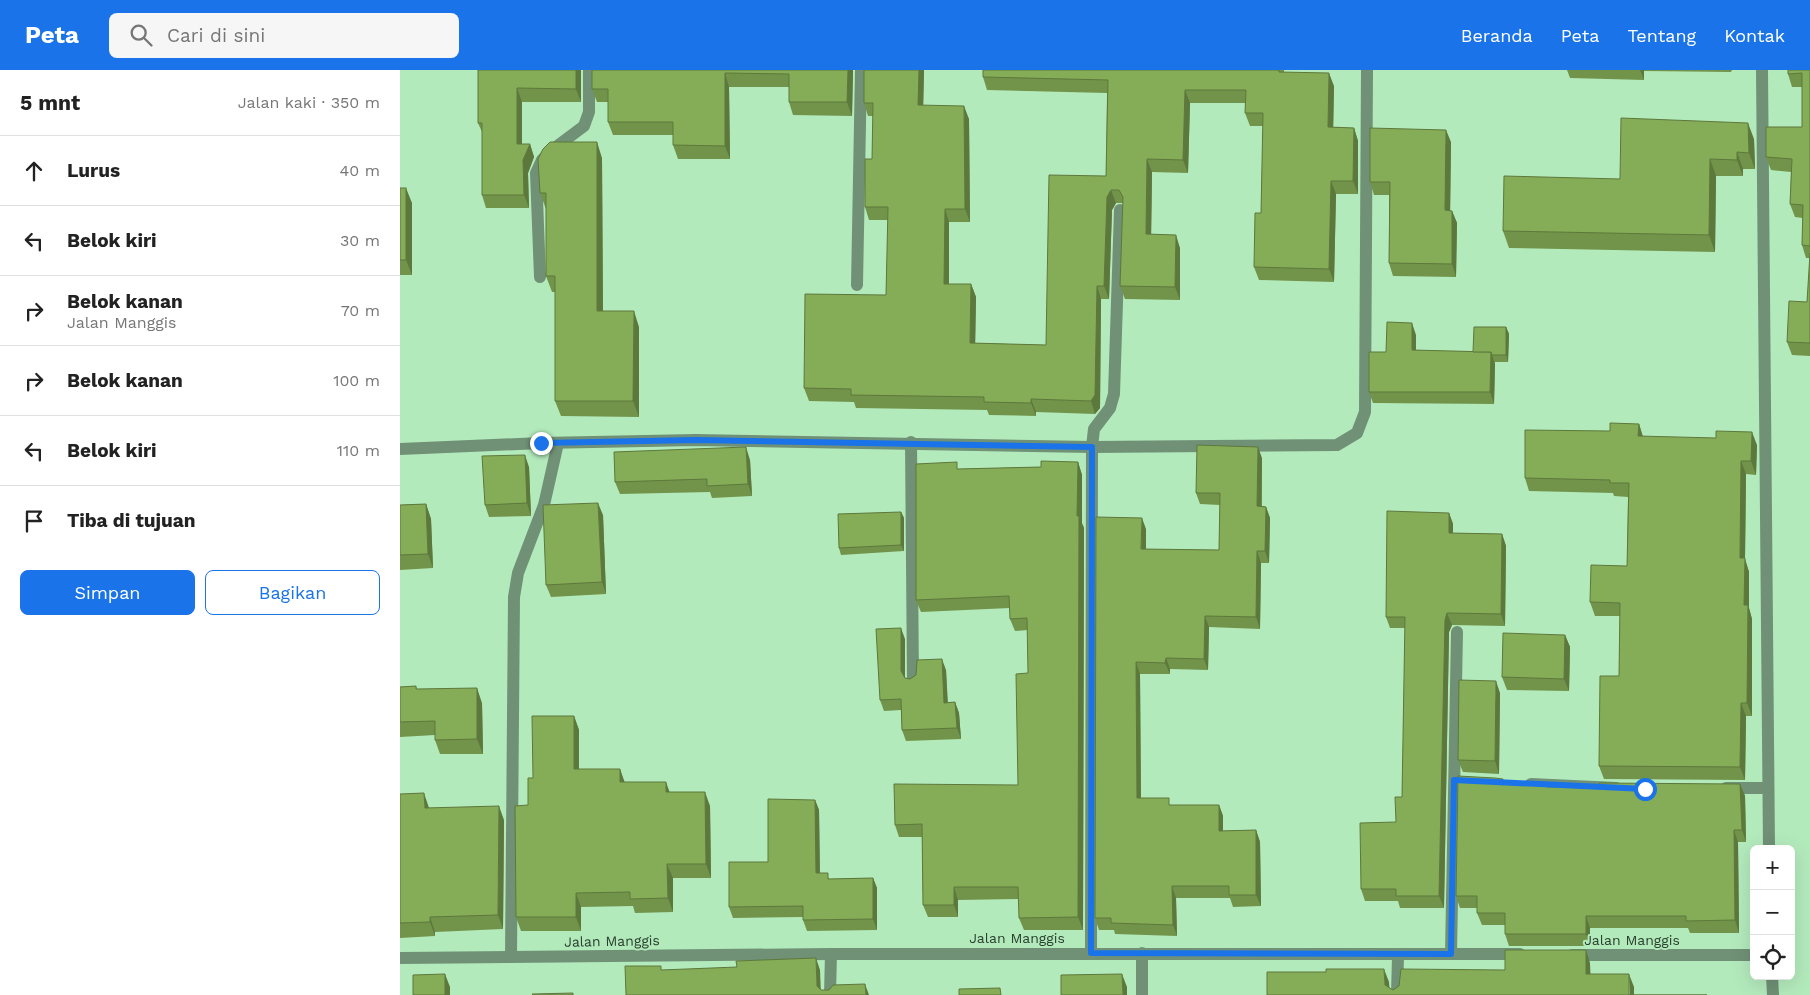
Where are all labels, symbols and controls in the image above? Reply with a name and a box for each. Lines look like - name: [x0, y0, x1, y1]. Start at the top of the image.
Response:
- search box: [109, 13, 459, 58]
- text: Peta: [25, 21, 79, 49]
- icon: search: [127, 21, 155, 49]
- text: Cari di sini: [167, 24, 265, 47]
- text: Beranda: [1461, 25, 1533, 46]
- text: Peta: [1561, 25, 1599, 46]
- text: Tentang: [1627, 25, 1696, 46]
- text: Kontak: [1724, 25, 1785, 46]
- text: 5 mnt: [20, 90, 80, 115]
- text: Jalan kaki · 350 m: [238, 93, 380, 112]
- icon: ahead: [20, 157, 48, 185]
- text: Lurus: [67, 159, 120, 182]
- text: 40 m: [340, 161, 380, 180]
- icon: left: [20, 227, 48, 255]
- text: Belok kiri: [67, 229, 157, 252]
- text: 30 m: [340, 231, 380, 250]
- text: Belok kanan: [67, 290, 183, 313]
- icon: right: [20, 297, 48, 325]
- text: 70 m: [341, 301, 380, 320]
- text: Jalan Manggis: [67, 313, 176, 332]
- icon: right: [20, 367, 48, 395]
- text: Belok kanan: [67, 369, 183, 392]
- text: 100 m: [333, 371, 380, 390]
- route end: [530, 432, 553, 455]
- icon: left: [20, 437, 48, 465]
- text: Belok kiri: [67, 439, 157, 462]
- text: 110 m: [337, 441, 380, 460]
- icon: arrive: [20, 507, 48, 535]
- text: Tiba di tujuan: [67, 509, 196, 532]
- button: Simpan: [20, 570, 195, 615]
- button: Bagikan: [205, 570, 380, 615]
- route start: [1634, 778, 1657, 801]
- map controls: [1750, 845, 1795, 980]
- button: +: [1750, 845, 1795, 890]
- button: −: [1750, 890, 1795, 935]
- street label: Jalan Manggis: [969, 930, 1065, 946]
- street label: Jalan Manggis: [564, 932, 660, 950]
- street label: Jalan Manggis: [1584, 932, 1680, 948]
- button: locate: [1750, 935, 1795, 980]

